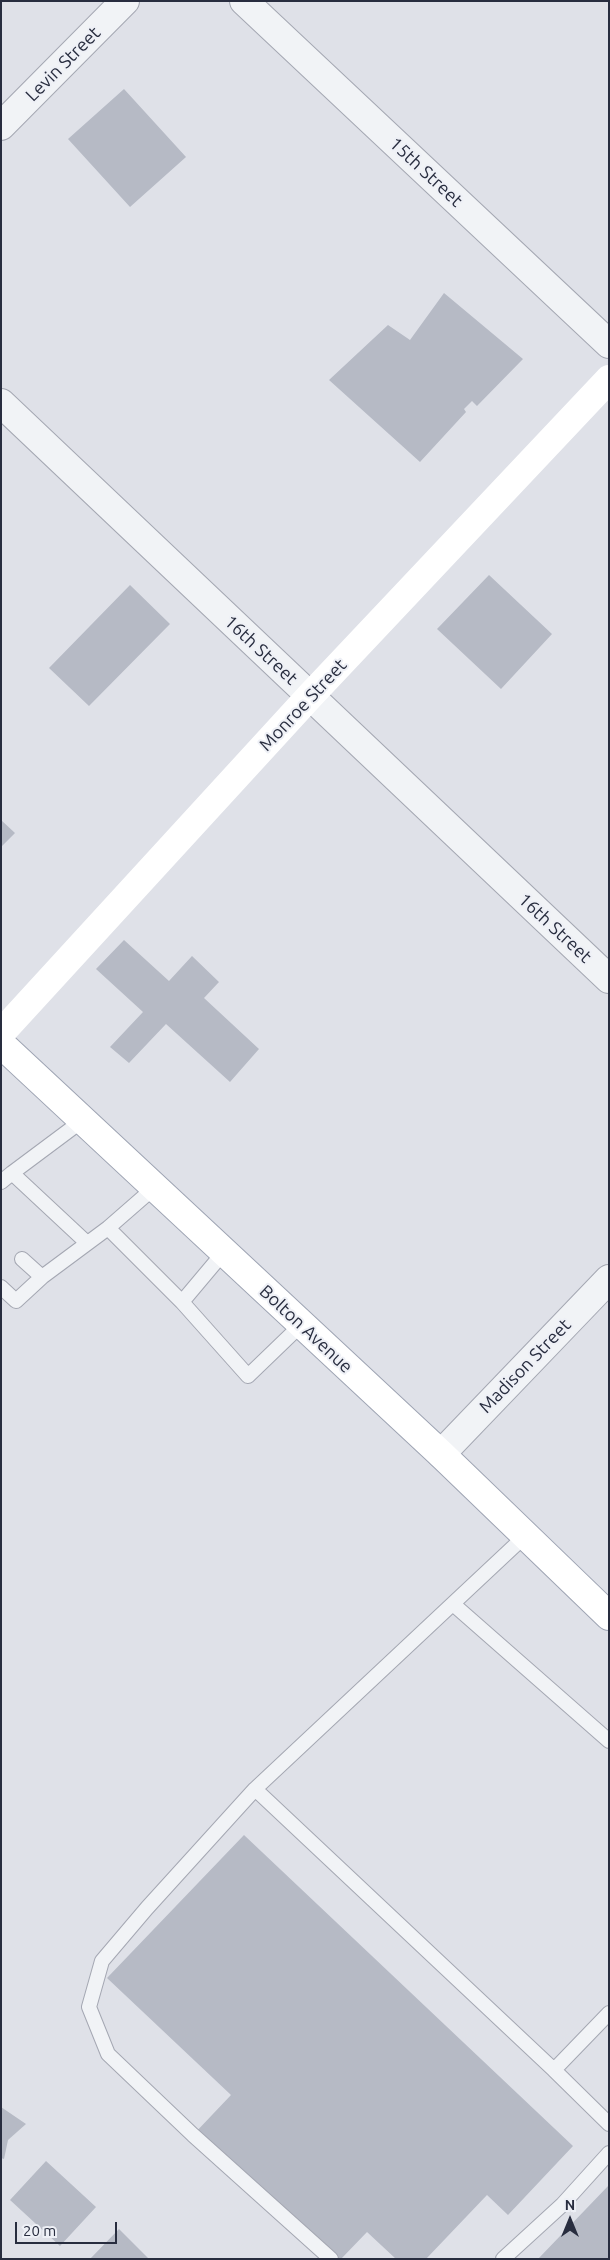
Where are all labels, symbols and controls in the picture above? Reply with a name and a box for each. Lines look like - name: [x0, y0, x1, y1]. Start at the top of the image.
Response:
- street label: Levin Street: [21, 22, 105, 106]
- street label: 15th Street: [385, 133, 467, 211]
- street label: 16th Street: [220, 611, 302, 689]
- street label: Monroe Street: [255, 654, 351, 756]
- street label: 16th Street: [514, 889, 596, 967]
- street label: Bolton Avenue: [255, 1280, 357, 1378]
- street label: Madison Street: [475, 1314, 575, 1418]
- north arrow: [545, 2195, 595, 2245]
- text: N: [565, 2197, 575, 2213]
- scale bar: [18, 2212, 120, 2244]
- text: 20 m: [23, 2222, 56, 2239]

